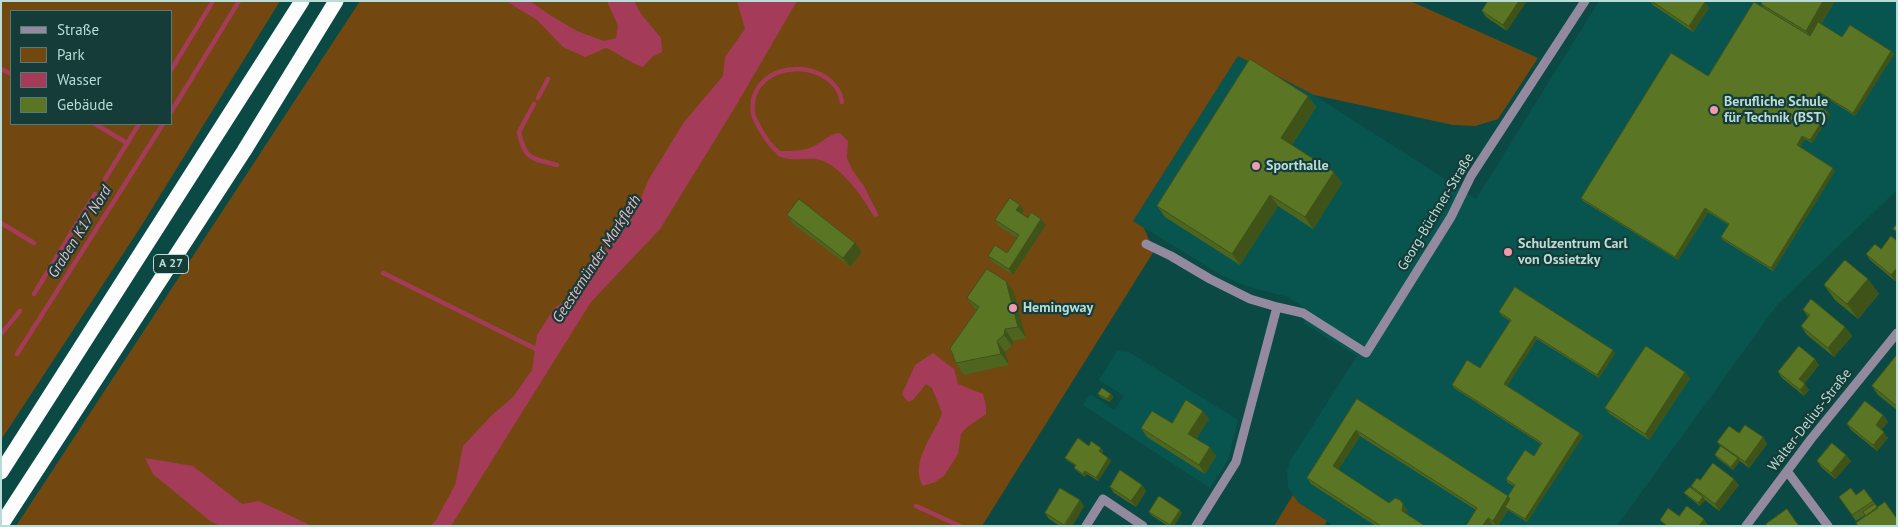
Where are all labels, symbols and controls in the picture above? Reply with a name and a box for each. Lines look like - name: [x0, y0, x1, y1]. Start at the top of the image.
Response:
- legend: [10, 10, 172, 125]
- text: Straße: [57, 20, 99, 39]
- text: Park: [57, 45, 85, 64]
- text: Wasser: [57, 70, 102, 89]
- place label: Berufliche Schule für Technik (BST): [1724, 94, 1828, 126]
- text: Gebäude: [57, 95, 113, 114]
- marker: Berufliche Schule für Technik (BST): [1708, 104, 1720, 116]
- street label: Georg-Büchner-Straße: [1394, 150, 1478, 274]
- place label: Sporthalle: [1266, 158, 1329, 174]
- marker: Sporthalle: [1250, 160, 1262, 172]
- water label: Graben K17 Nord: [44, 183, 116, 281]
- water label: Geestemünder Markfleth: [549, 192, 645, 326]
- place label: Schulzentrum Carl von Ossietzky: [1518, 236, 1628, 268]
- marker: Schulzentrum Carl von Ossietzky: [1502, 246, 1514, 258]
- road number: A 27: [154, 254, 188, 274]
- place label: Hemingway: [1023, 300, 1093, 316]
- marker: Hemingway: [1007, 302, 1019, 314]
- street label: Walter-Delius-Straße: [1765, 365, 1855, 475]

